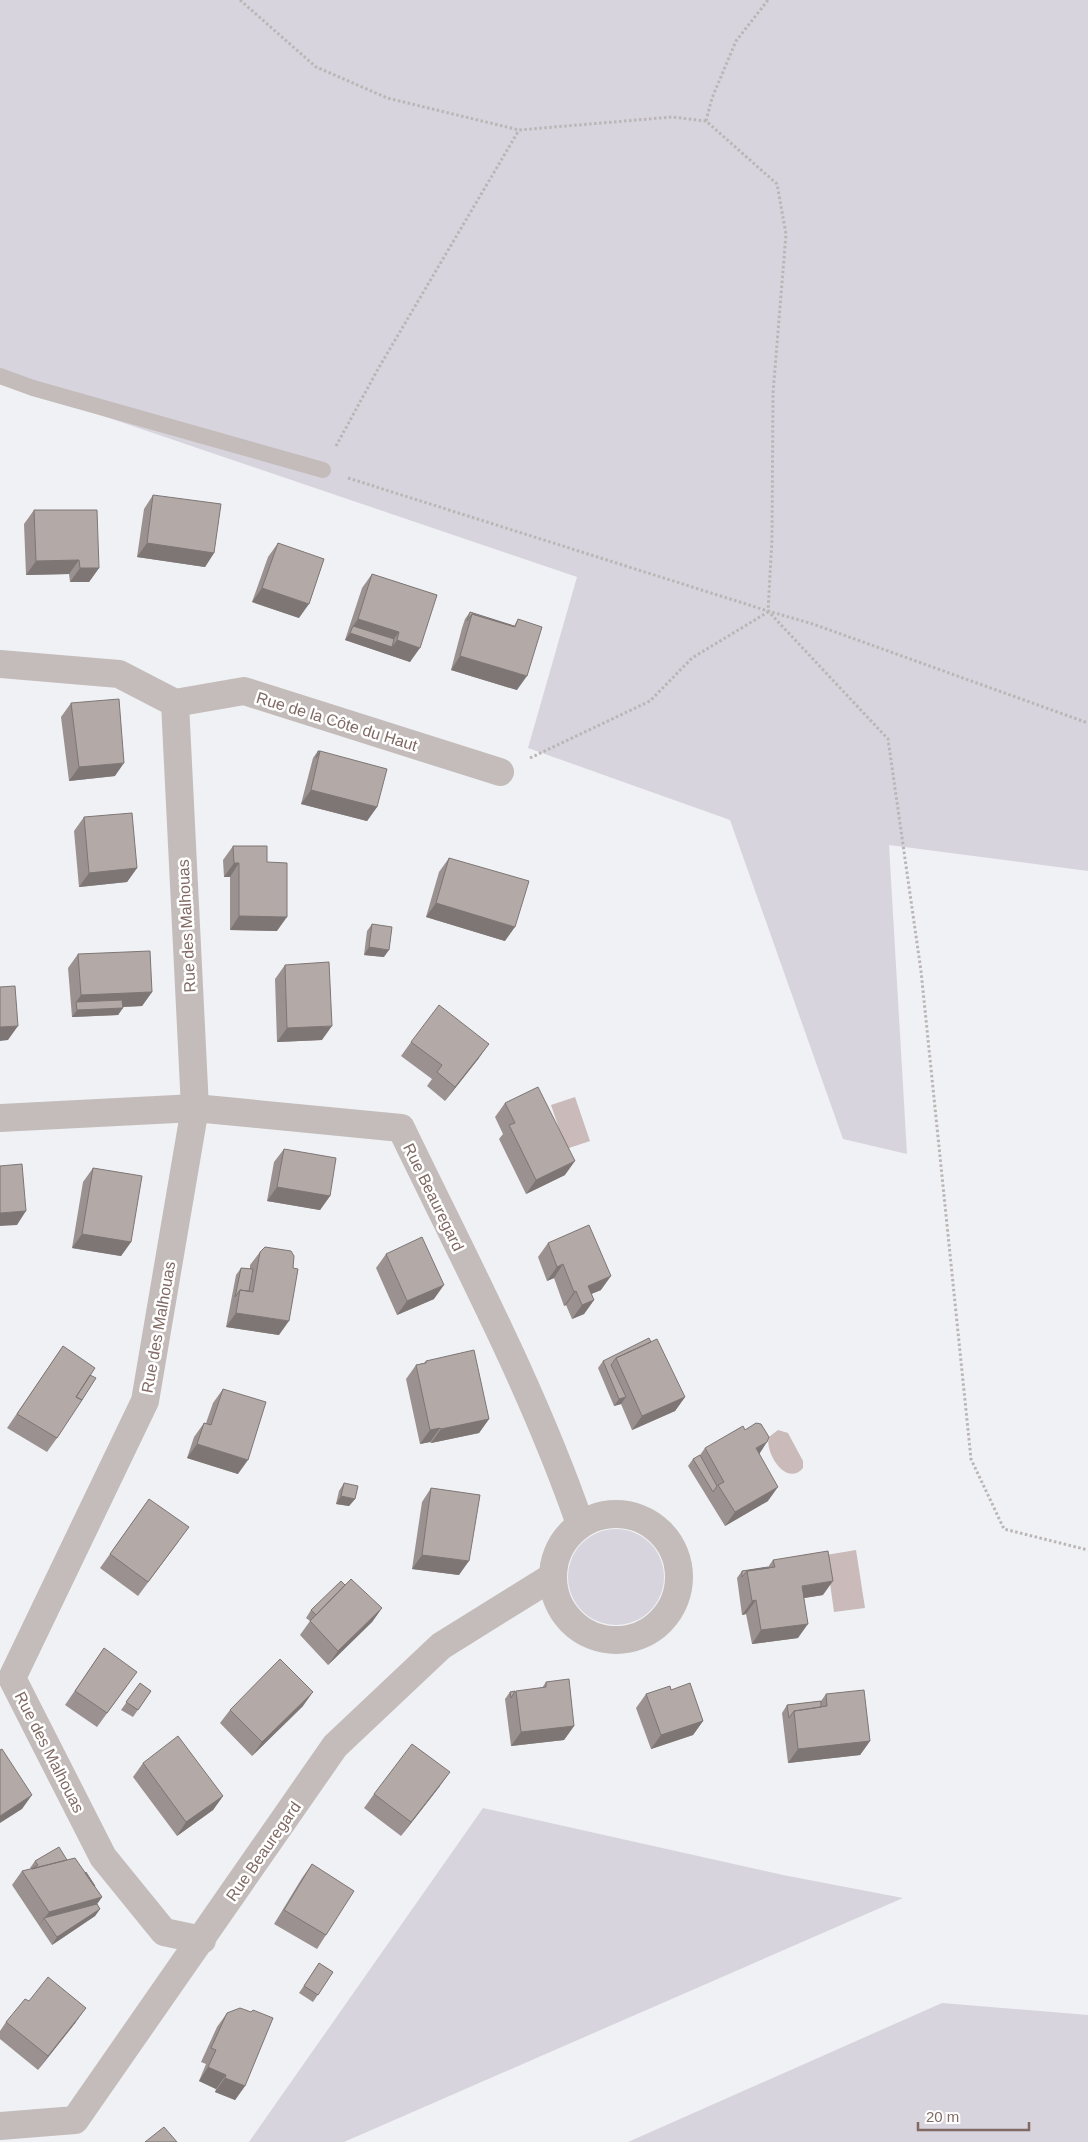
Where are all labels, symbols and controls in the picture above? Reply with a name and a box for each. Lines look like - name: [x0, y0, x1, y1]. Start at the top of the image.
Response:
- street label: Rue de la Côte du Haut: [254, 689, 420, 754]
- street label: Rue des Malhouas: [175, 859, 198, 993]
- street label: Rue Beauregard: [400, 1141, 467, 1254]
- street label: Rue des Malhouas: [139, 1260, 178, 1394]
- street label: Rue des Malhouas: [12, 1689, 87, 1816]
- street label: Rue Beauregard: [223, 1798, 304, 1904]
- scale bar: [918, 2100, 1029, 2132]
- text: 20 m: [926, 2108, 959, 2125]

